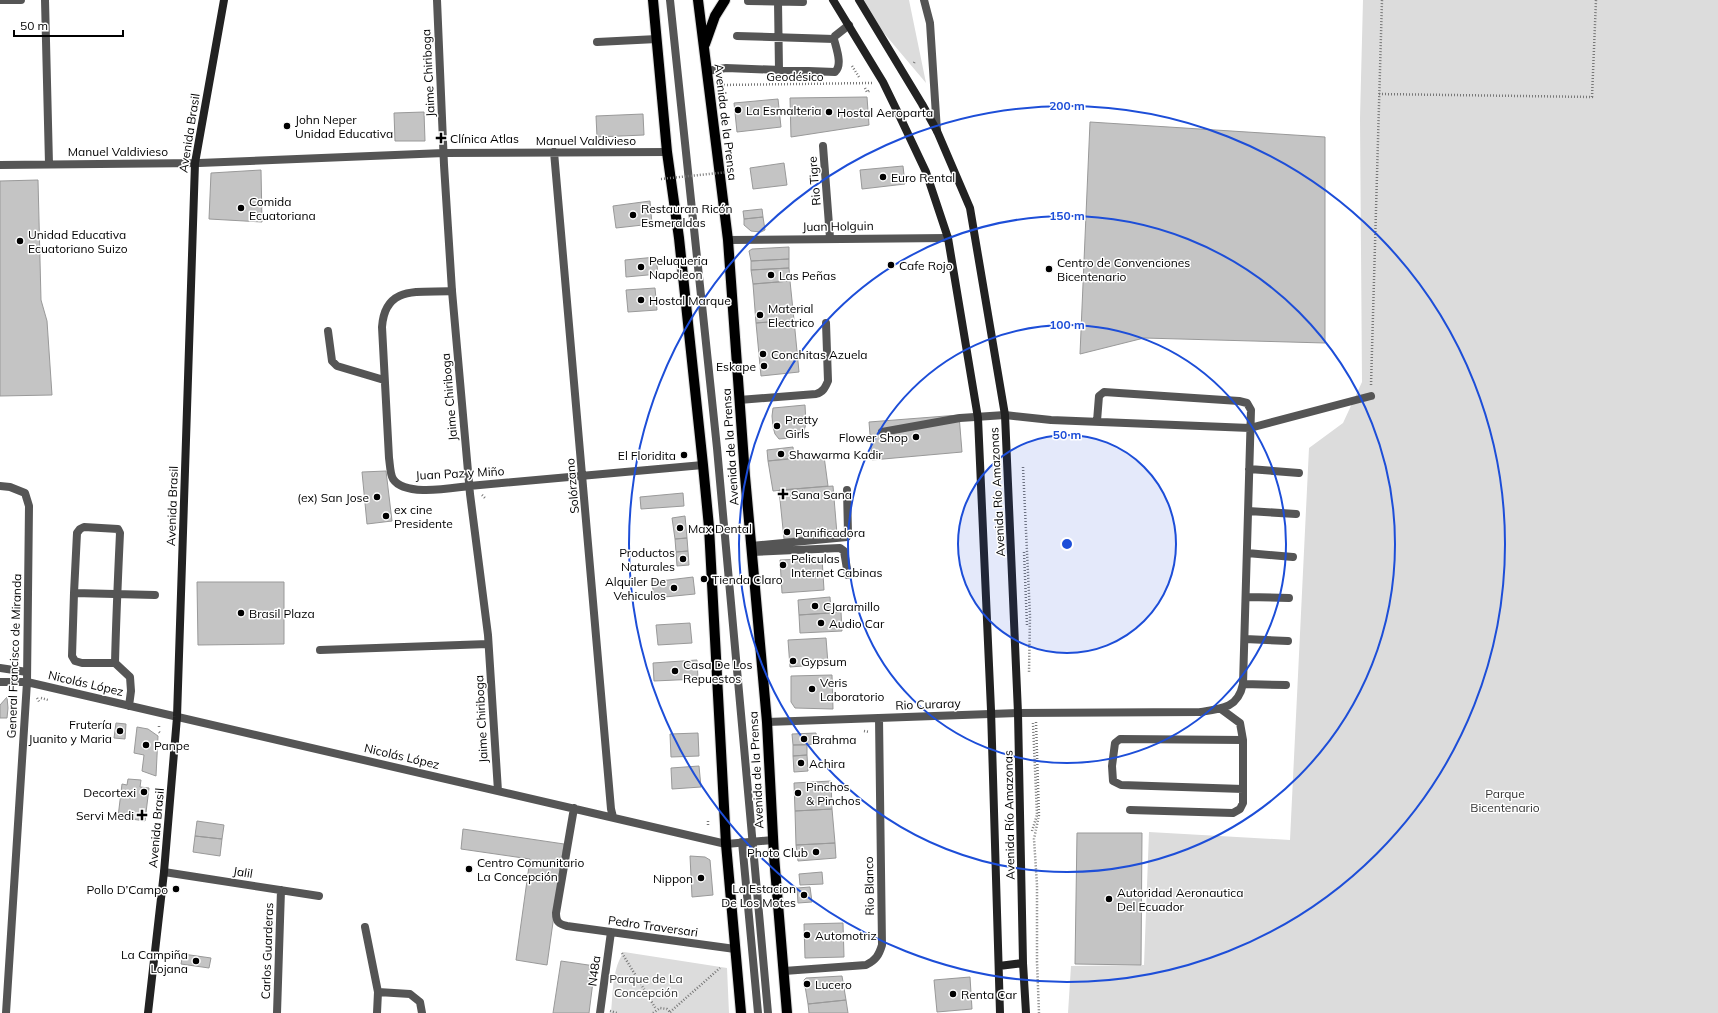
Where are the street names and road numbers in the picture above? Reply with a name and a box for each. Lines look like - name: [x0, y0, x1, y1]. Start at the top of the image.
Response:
- street label: Jaime Chiriboga: [418, 29, 438, 117]
- street label: Avenida de la Prensa: [711, 63, 741, 181]
- street label: Geodésico: [766, 69, 824, 84]
- street label: Avenida Brasil: [175, 92, 203, 174]
- street label: Manuel Valdivieso: [536, 133, 636, 148]
- street label: Manuel Valdivieso: [68, 144, 168, 159]
- street label: Rio Tigre: [804, 156, 824, 206]
- street label: Juan Holguin: [802, 218, 874, 234]
- street label: Jaime Chiriboga: [438, 353, 460, 441]
- street label: Avenida de la Prensa: [718, 388, 742, 506]
- street label: Avenida Río Amazonas: [986, 427, 1008, 557]
- street label: Solórzano: [562, 457, 582, 514]
- street label: Juan Paz y Miño: [415, 463, 505, 483]
- street label: Avenida Brasil: [163, 466, 181, 546]
- street label: General Francisco de Miranda: [4, 573, 24, 739]
- street label: Nicolás López: [47, 667, 125, 699]
- street label: Jaime Chiriboga: [471, 675, 491, 763]
- street label: Rio Curaray: [895, 695, 962, 713]
- street label: Avenida de la Prensa: [745, 711, 767, 829]
- street label: Nicolás López: [363, 740, 441, 772]
- street label: Avenida Río Amazonas: [1000, 750, 1018, 880]
- street label: Avenida Brasil: [145, 787, 167, 869]
- street label: Rio Blanco: [861, 856, 877, 916]
- street label: Jalil: [232, 863, 254, 881]
- street label: Carlos Guarderas: [258, 902, 276, 1000]
- street label: Pedro Traversari: [607, 912, 699, 940]
- street label: N48a: [584, 955, 604, 987]

